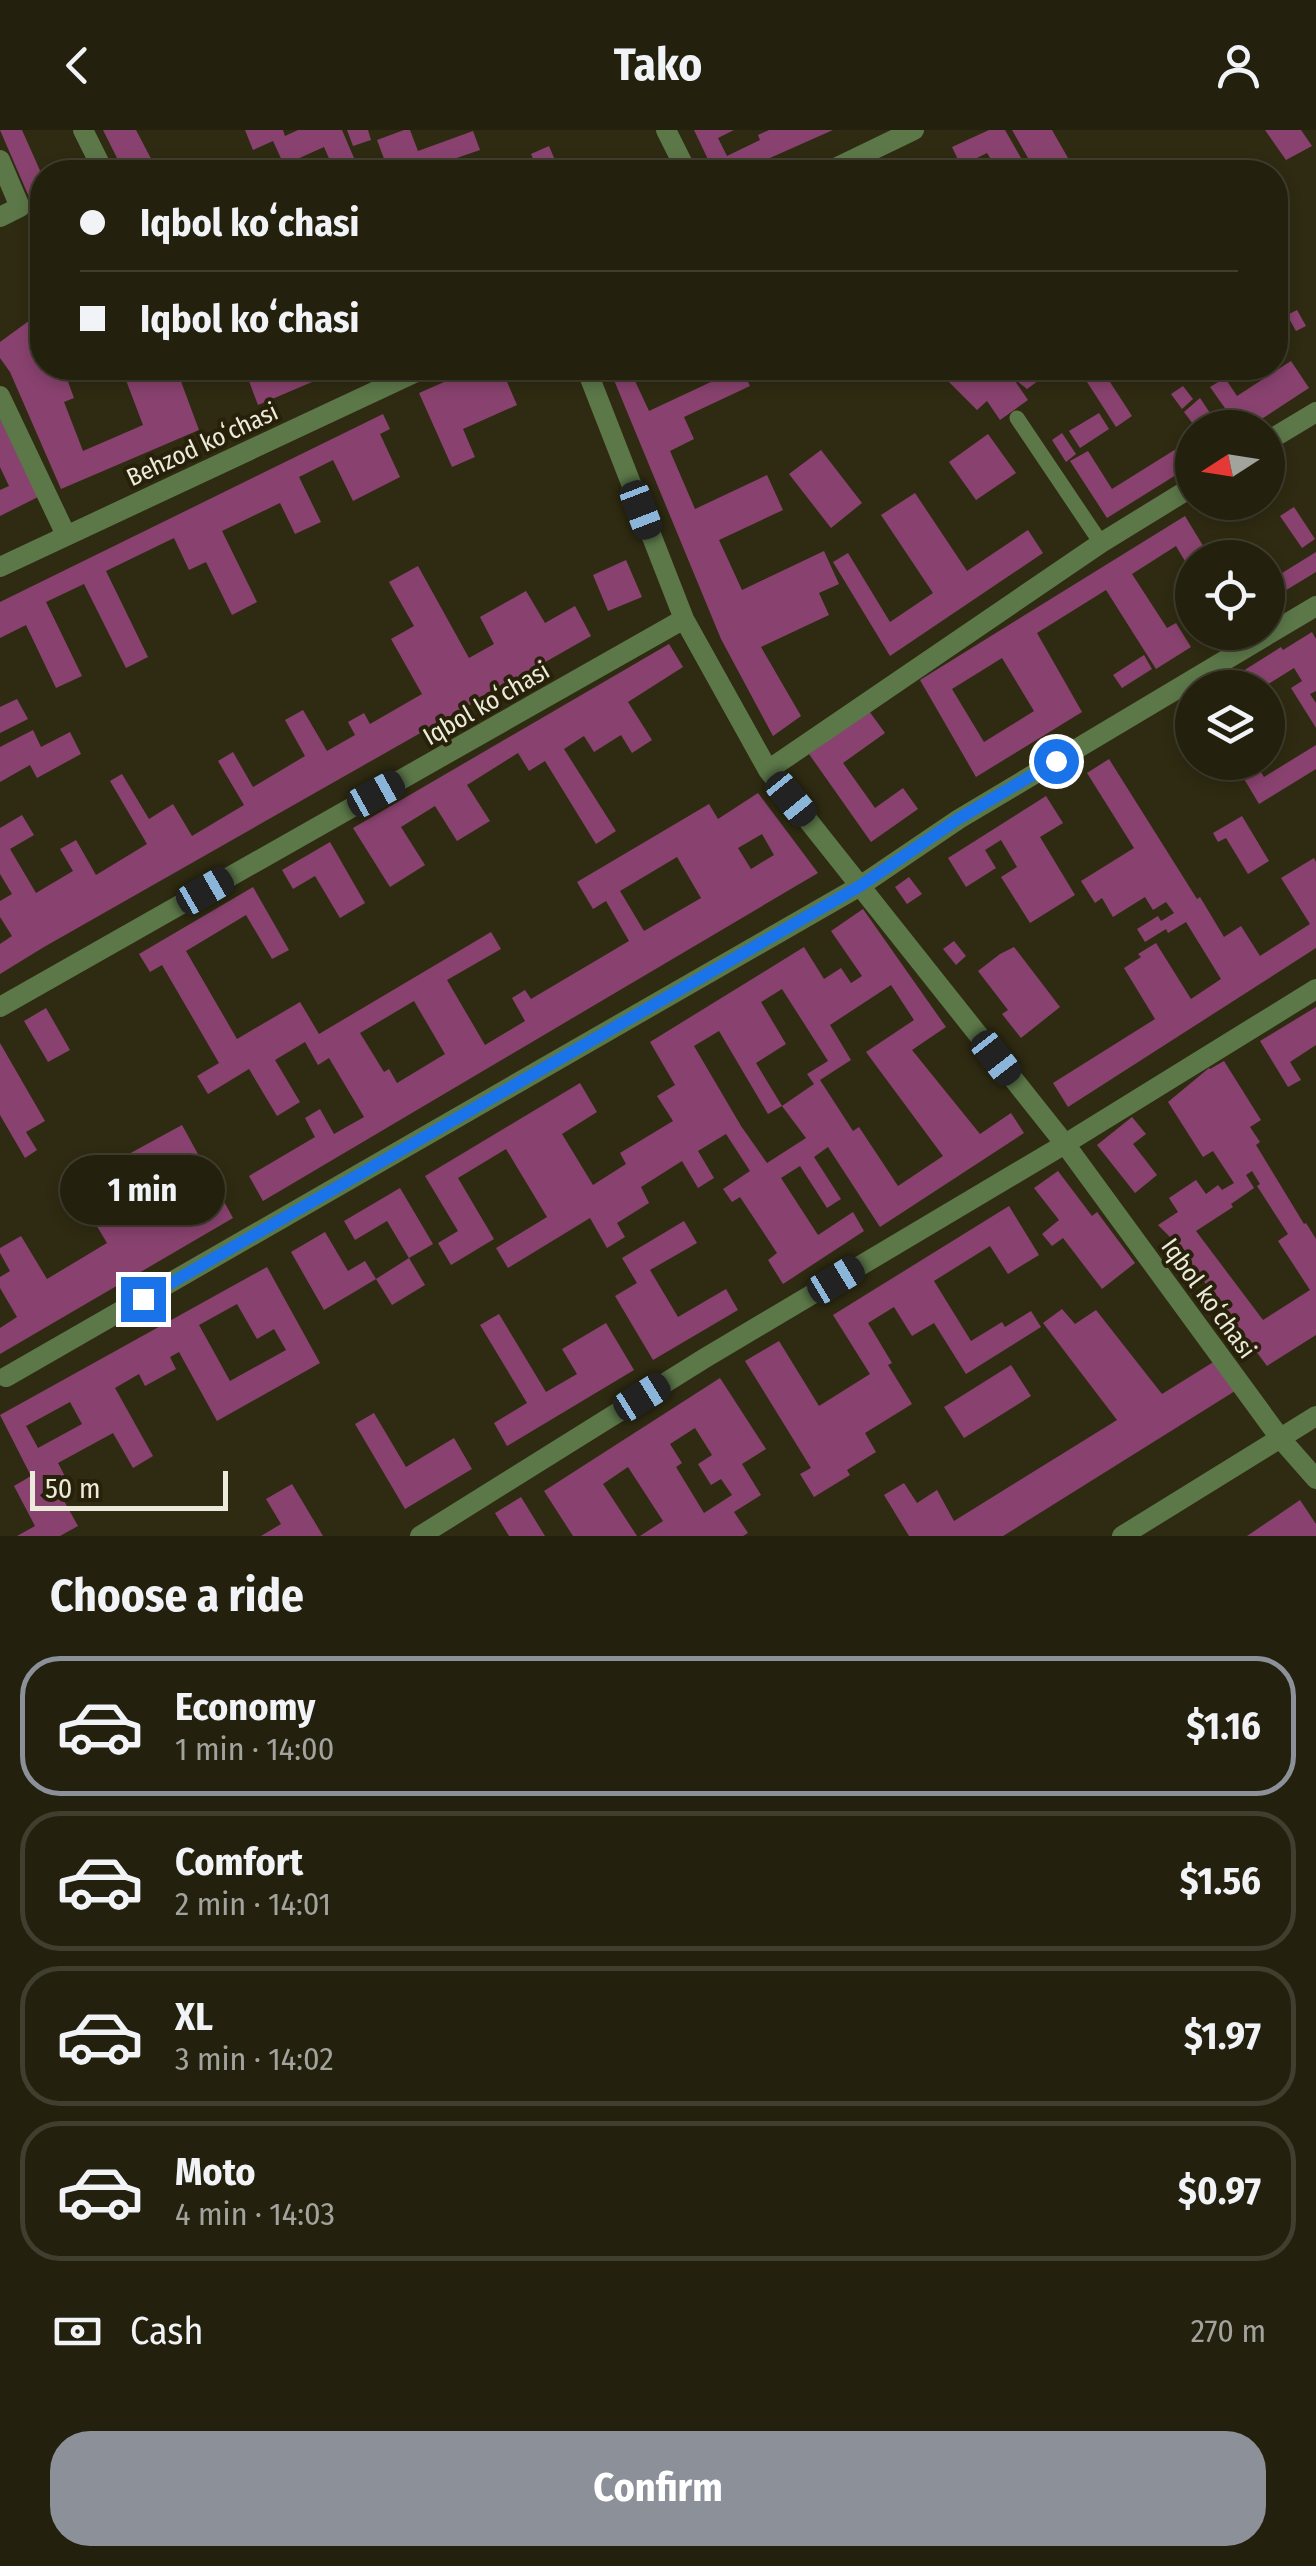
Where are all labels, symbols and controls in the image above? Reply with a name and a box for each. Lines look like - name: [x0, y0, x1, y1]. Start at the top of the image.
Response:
- icon: back: [50, 38, 105, 93]
- text: Tako: [614, 38, 702, 92]
- icon: person: [1211, 38, 1266, 93]
- text: Iqbol koʻchasi: [140, 200, 359, 246]
- text: Iqbol koʻchasi: [140, 296, 359, 342]
- street label: Behzod koʻchasi: [122, 397, 283, 493]
- north arrow: [1175, 410, 1285, 520]
- map controls: [1175, 410, 1285, 780]
- car: [616, 477, 666, 543]
- button: locate: [1175, 540, 1285, 650]
- street label: Iqbol koʻchasi: [418, 656, 555, 752]
- button: layers: [1175, 670, 1285, 780]
- route start: [1034, 739, 1079, 784]
- car: [342, 766, 410, 822]
- car: [760, 766, 822, 832]
- car: [172, 863, 238, 919]
- car: [966, 1025, 1026, 1091]
- callout: 1 min: [61, 1154, 226, 1224]
- text: 1 min: [108, 1171, 177, 1209]
- street label: Iqbol koʻchasi: [1155, 1233, 1262, 1364]
- car: [803, 1252, 869, 1308]
- route end: [121, 1277, 166, 1322]
- car: [609, 1368, 675, 1426]
- scale bar: [30, 1466, 228, 1511]
- text: 50 m: [45, 1472, 101, 1505]
- text: Choose a ride: [50, 1569, 304, 1623]
- icon: car: [55, 1681, 145, 1771]
- text: Economy: [175, 1684, 315, 1730]
- text: $1.16: [1187, 1703, 1261, 1749]
- text: 1 min · 14:00: [175, 1730, 334, 1768]
- icon: car: [55, 1836, 145, 1926]
- text: Comfort: [175, 1839, 303, 1885]
- text: $1.56: [1180, 1858, 1261, 1904]
- text: 2 min · 14:01: [175, 1885, 331, 1923]
- icon: car: [55, 1991, 145, 2081]
- text: XL: [175, 1994, 213, 2040]
- text: $1.97: [1184, 2013, 1261, 2059]
- text: 3 min · 14:02: [175, 2040, 334, 2078]
- icon: car: [55, 2146, 145, 2236]
- text: Moto: [175, 2149, 256, 2195]
- text: $0.97: [1178, 2168, 1261, 2214]
- text: 4 min · 14:03: [175, 2195, 335, 2233]
- icon: cash: [50, 2304, 105, 2359]
- text: Cash: [130, 2308, 204, 2354]
- text: 270 m: [1191, 2312, 1266, 2350]
- button: Confirm: [50, 2431, 1266, 2546]

